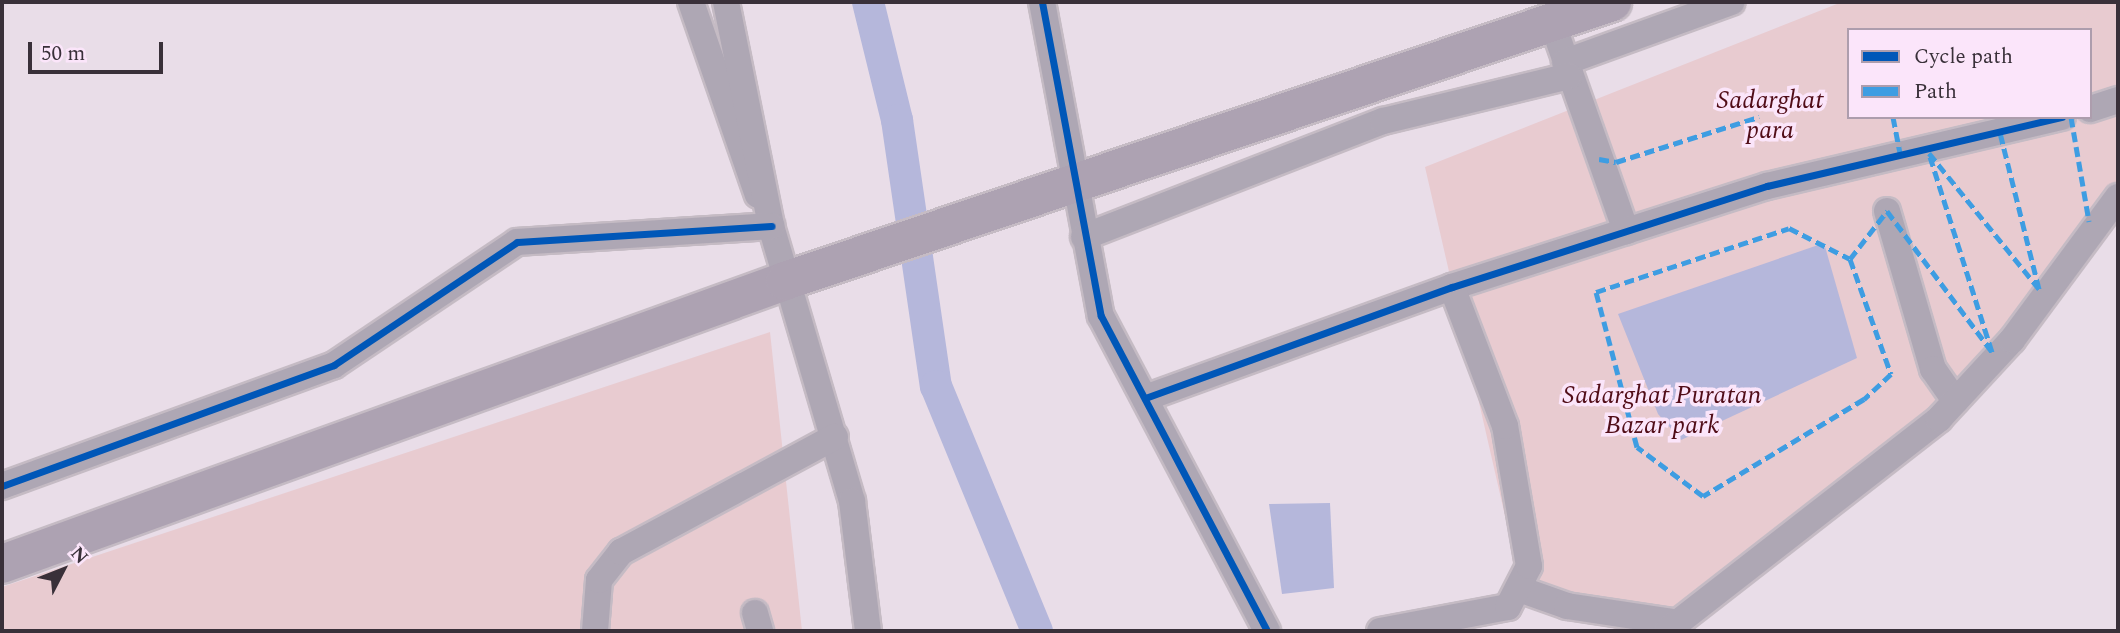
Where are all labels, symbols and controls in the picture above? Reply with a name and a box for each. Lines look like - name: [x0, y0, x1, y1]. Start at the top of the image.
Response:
- scale bar: [32, 28, 166, 72]
- legend: [1847, 28, 2092, 119]
- text: 50 m: [41, 38, 85, 70]
- text: Cycle path: [1914, 41, 2013, 73]
- text: Path: [1914, 76, 1957, 108]
- park label: Sadarghat para: [1717, 85, 1823, 146]
- park label: Sadarghat Puratan Bazar park: [1562, 380, 1762, 442]
- north arrow: [28, 535, 98, 605]
- text: N: [63, 540, 95, 571]

